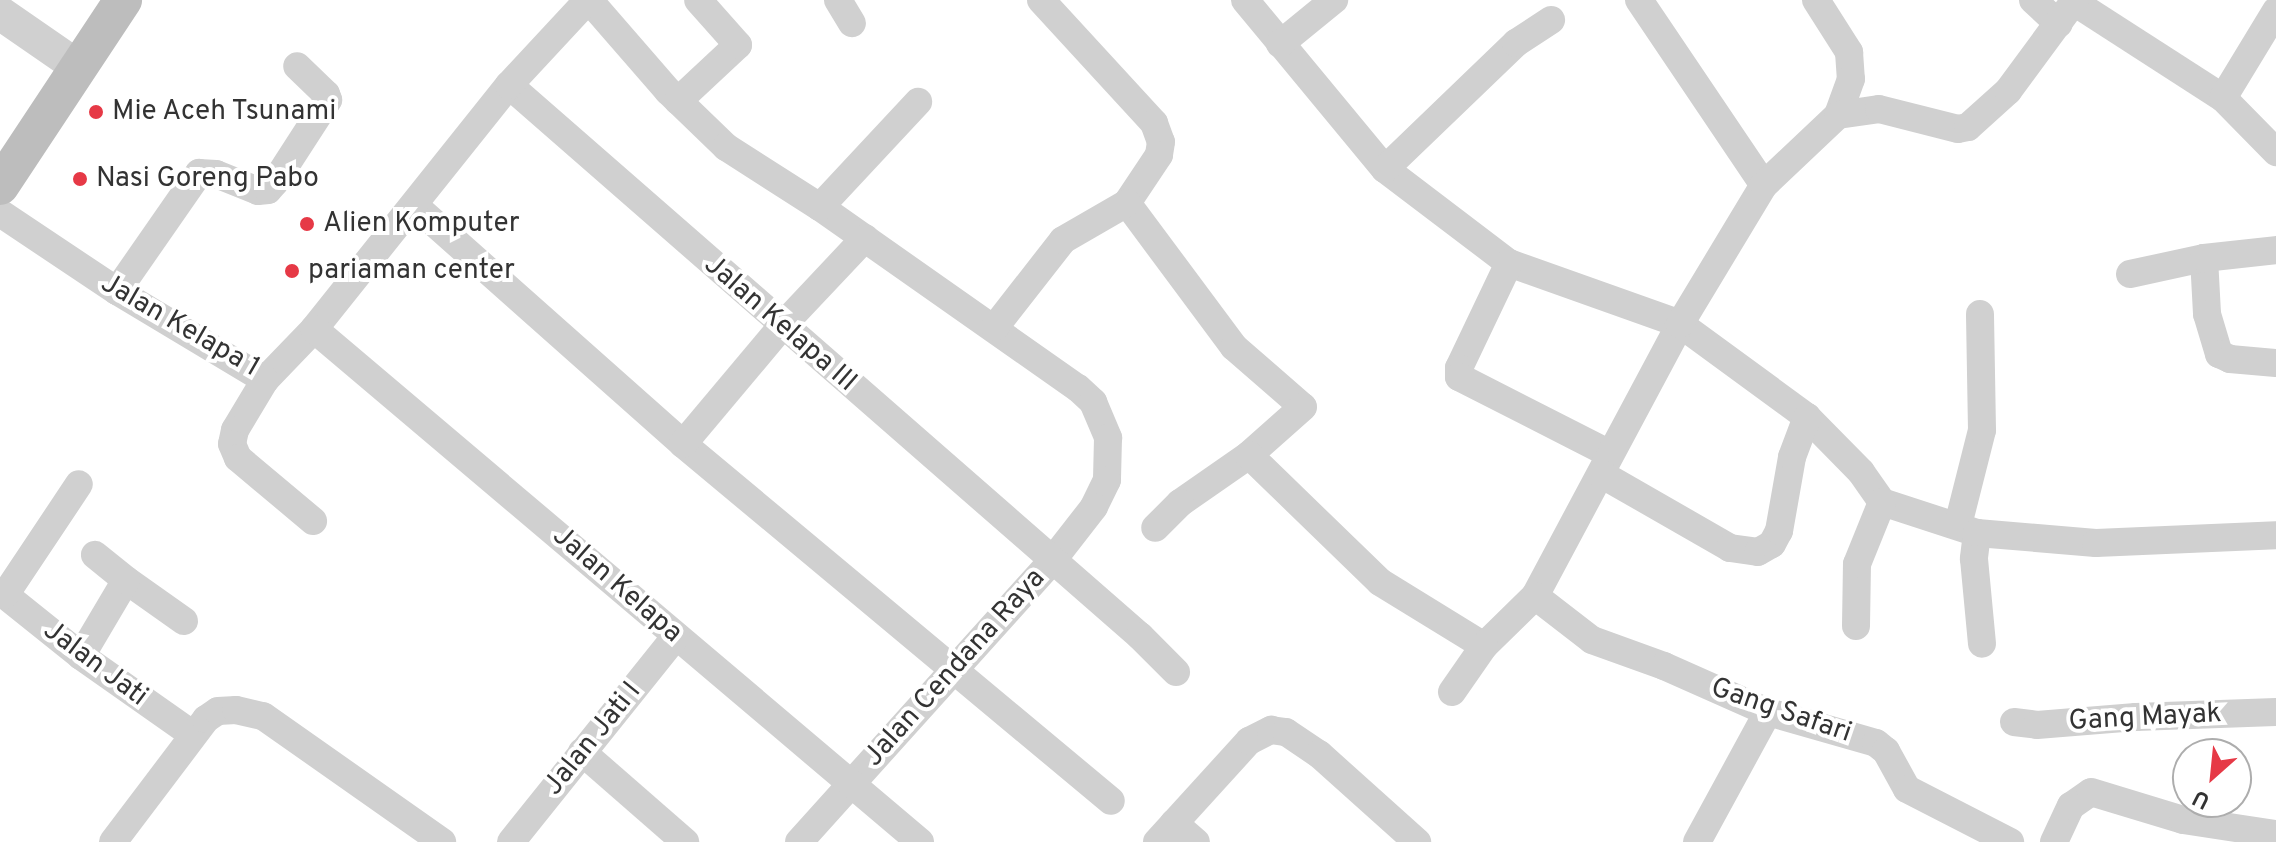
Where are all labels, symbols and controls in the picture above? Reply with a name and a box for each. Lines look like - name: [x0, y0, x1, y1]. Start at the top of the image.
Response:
- place label: Mie Aceh Tsunami: [112, 95, 339, 129]
- marker: Mie Aceh Tsunami: [87, 103, 105, 121]
- place label: Nasi Goreng Pabo: [96, 162, 319, 196]
- marker: Nasi Goreng Pabo: [71, 170, 89, 188]
- place label: Alien Komputer: [323, 207, 520, 241]
- marker: Alien Komputer: [298, 215, 316, 233]
- street label: Jalan Kelapa III: [697, 249, 863, 399]
- place label: pariaman center: [308, 254, 515, 288]
- marker: pariaman center: [283, 262, 301, 280]
- street label: Jalan Kelapa 1: [95, 267, 265, 385]
- street label: Jalan Kelapa: [545, 520, 689, 650]
- street label: Jalan Cendana Raya: [857, 562, 1053, 774]
- street label: Jalan Jati: [36, 614, 154, 714]
- street label: Gang Safari: [1706, 671, 1856, 751]
- street label: Jalan Jati I: [537, 676, 649, 802]
- street label: Gang Mayak: [2068, 697, 2222, 739]
- north arrow: [2172, 738, 2252, 818]
- text: U: [2189, 782, 2215, 814]

